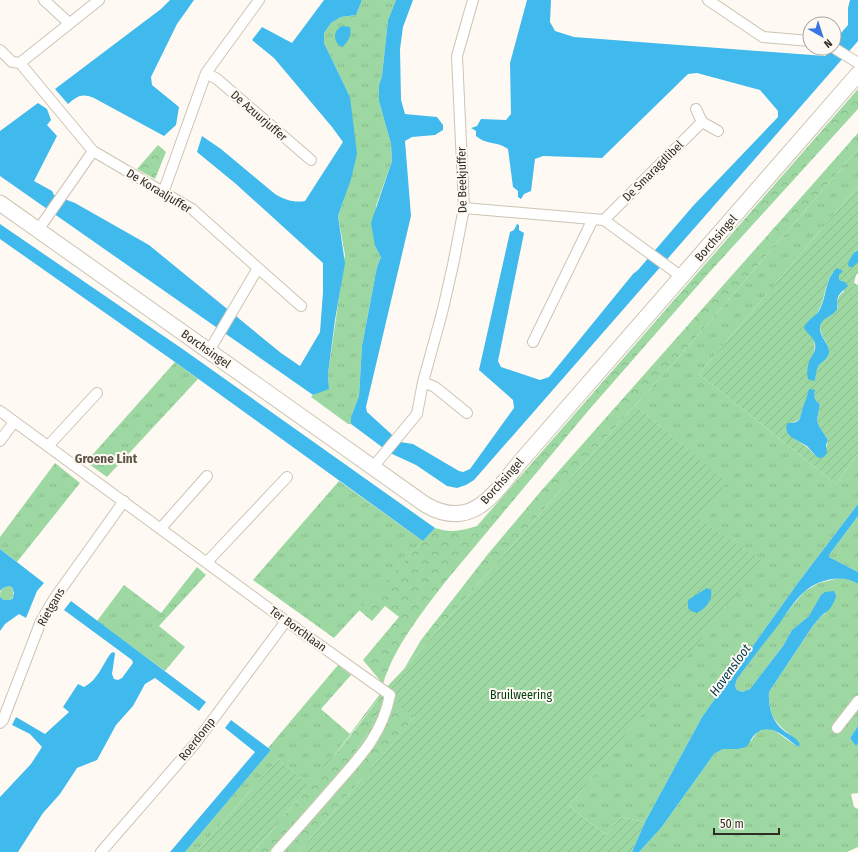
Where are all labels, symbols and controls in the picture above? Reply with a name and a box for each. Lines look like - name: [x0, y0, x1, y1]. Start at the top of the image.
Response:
- north arrow: [802, 16, 842, 56]
- text: N: [821, 36, 835, 51]
- street label: De Azuurjuffer: [228, 88, 291, 145]
- street label: De Smaragdlibel: [620, 138, 686, 204]
- street label: De Beekjuffer: [454, 146, 470, 213]
- street label: De Koraaljuffer: [124, 166, 195, 216]
- street label: Borchsingel: [692, 212, 740, 264]
- street label: Borchsingel: [179, 327, 233, 371]
- district label: Groene Lint: [75, 451, 138, 466]
- street label: Borchsingel: [478, 455, 526, 507]
- street label: Rietgans: [34, 585, 68, 629]
- street label: Ter Borchlaan: [267, 604, 329, 654]
- water label: Havensloot: [706, 641, 754, 699]
- park label: Bruilweering: [490, 688, 552, 702]
- street label: Roerdomp: [176, 715, 218, 763]
- scale bar: [714, 810, 779, 836]
- text: 50 m: [720, 817, 744, 831]

